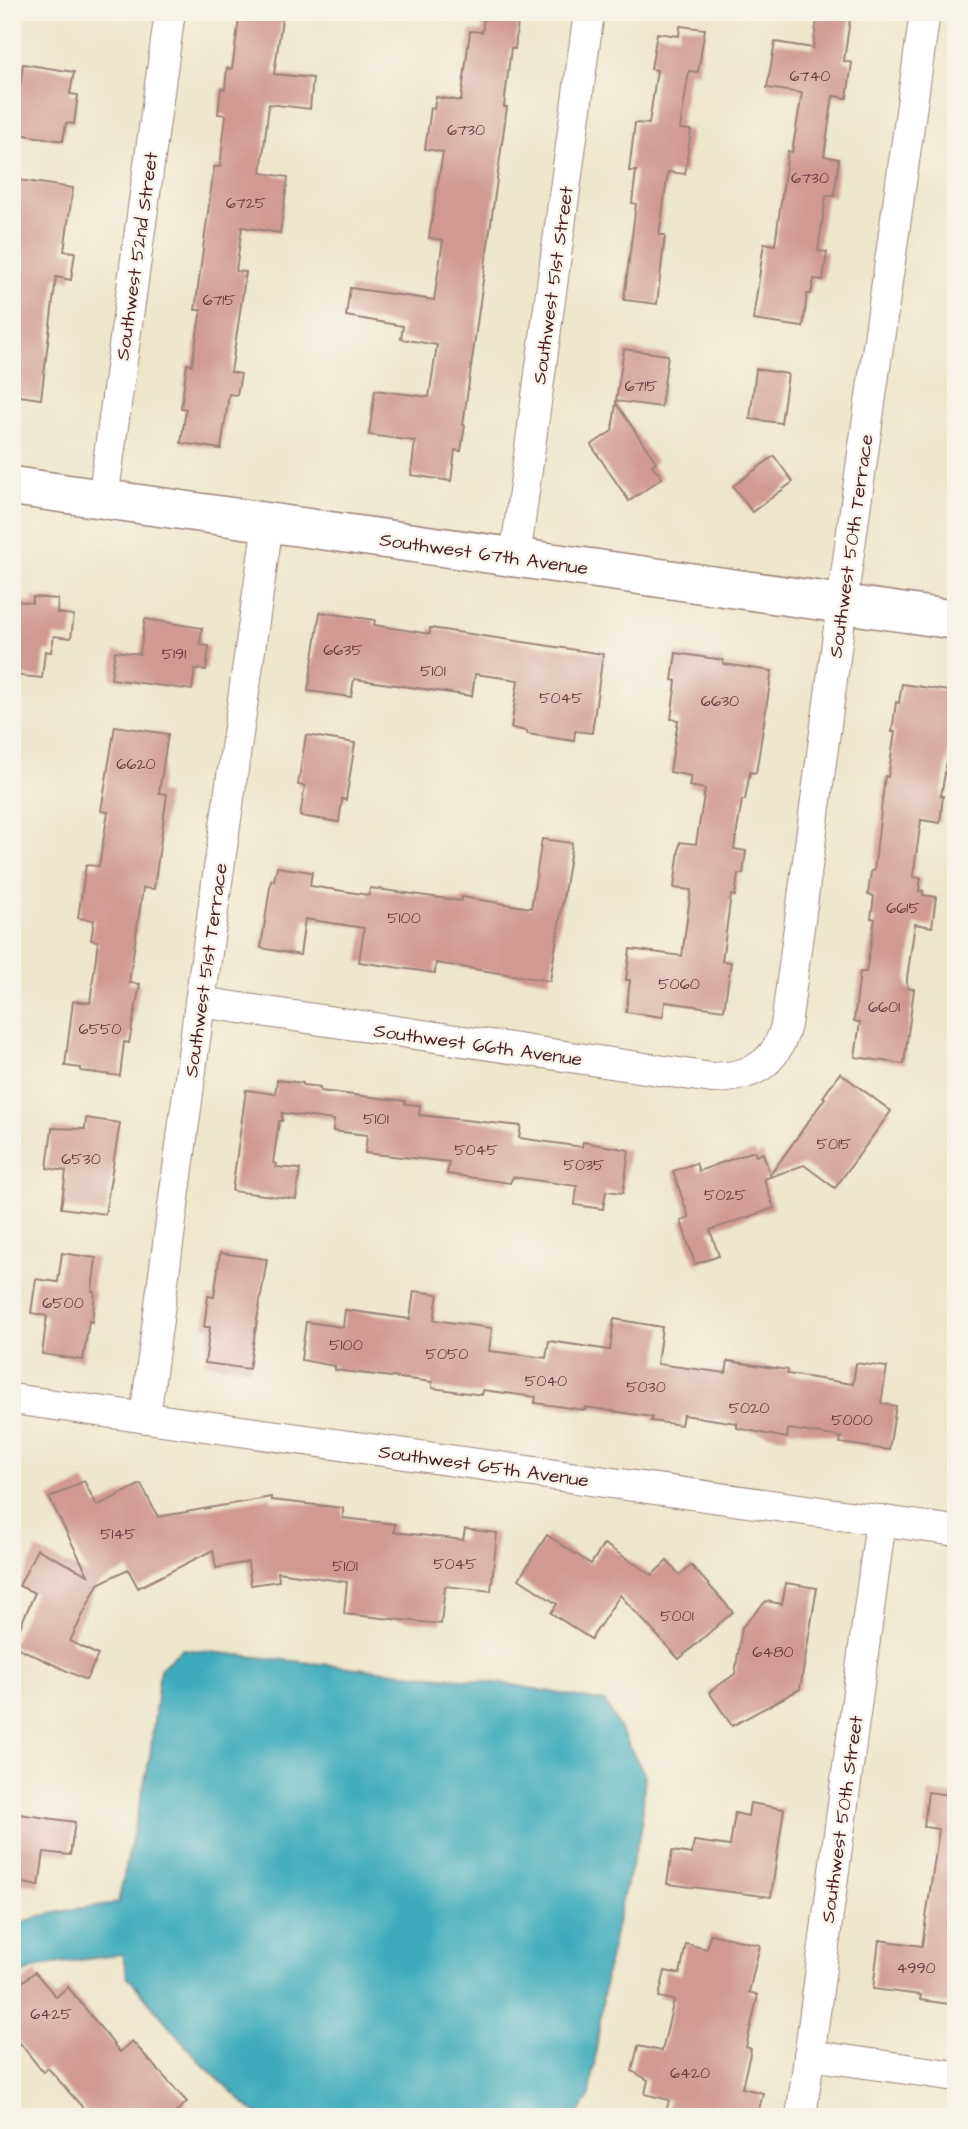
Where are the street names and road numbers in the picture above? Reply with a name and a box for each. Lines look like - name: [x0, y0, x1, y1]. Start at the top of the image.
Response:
- street label: Southwest 52nd Street: [110, 150, 166, 362]
- street label: Southwest 51st Street: [526, 184, 581, 386]
- street label: Southwest 50th Terrace: [822, 433, 881, 660]
- street label: Southwest 67th Avenue: [378, 526, 590, 582]
- street label: Southwest 51st Terrace: [178, 861, 235, 1079]
- street label: Southwest 66th Avenue: [372, 1017, 584, 1073]
- street label: Southwest 65th Avenue: [377, 1438, 591, 1495]
- street label: Southwest 50th Street: [815, 1714, 870, 1925]

